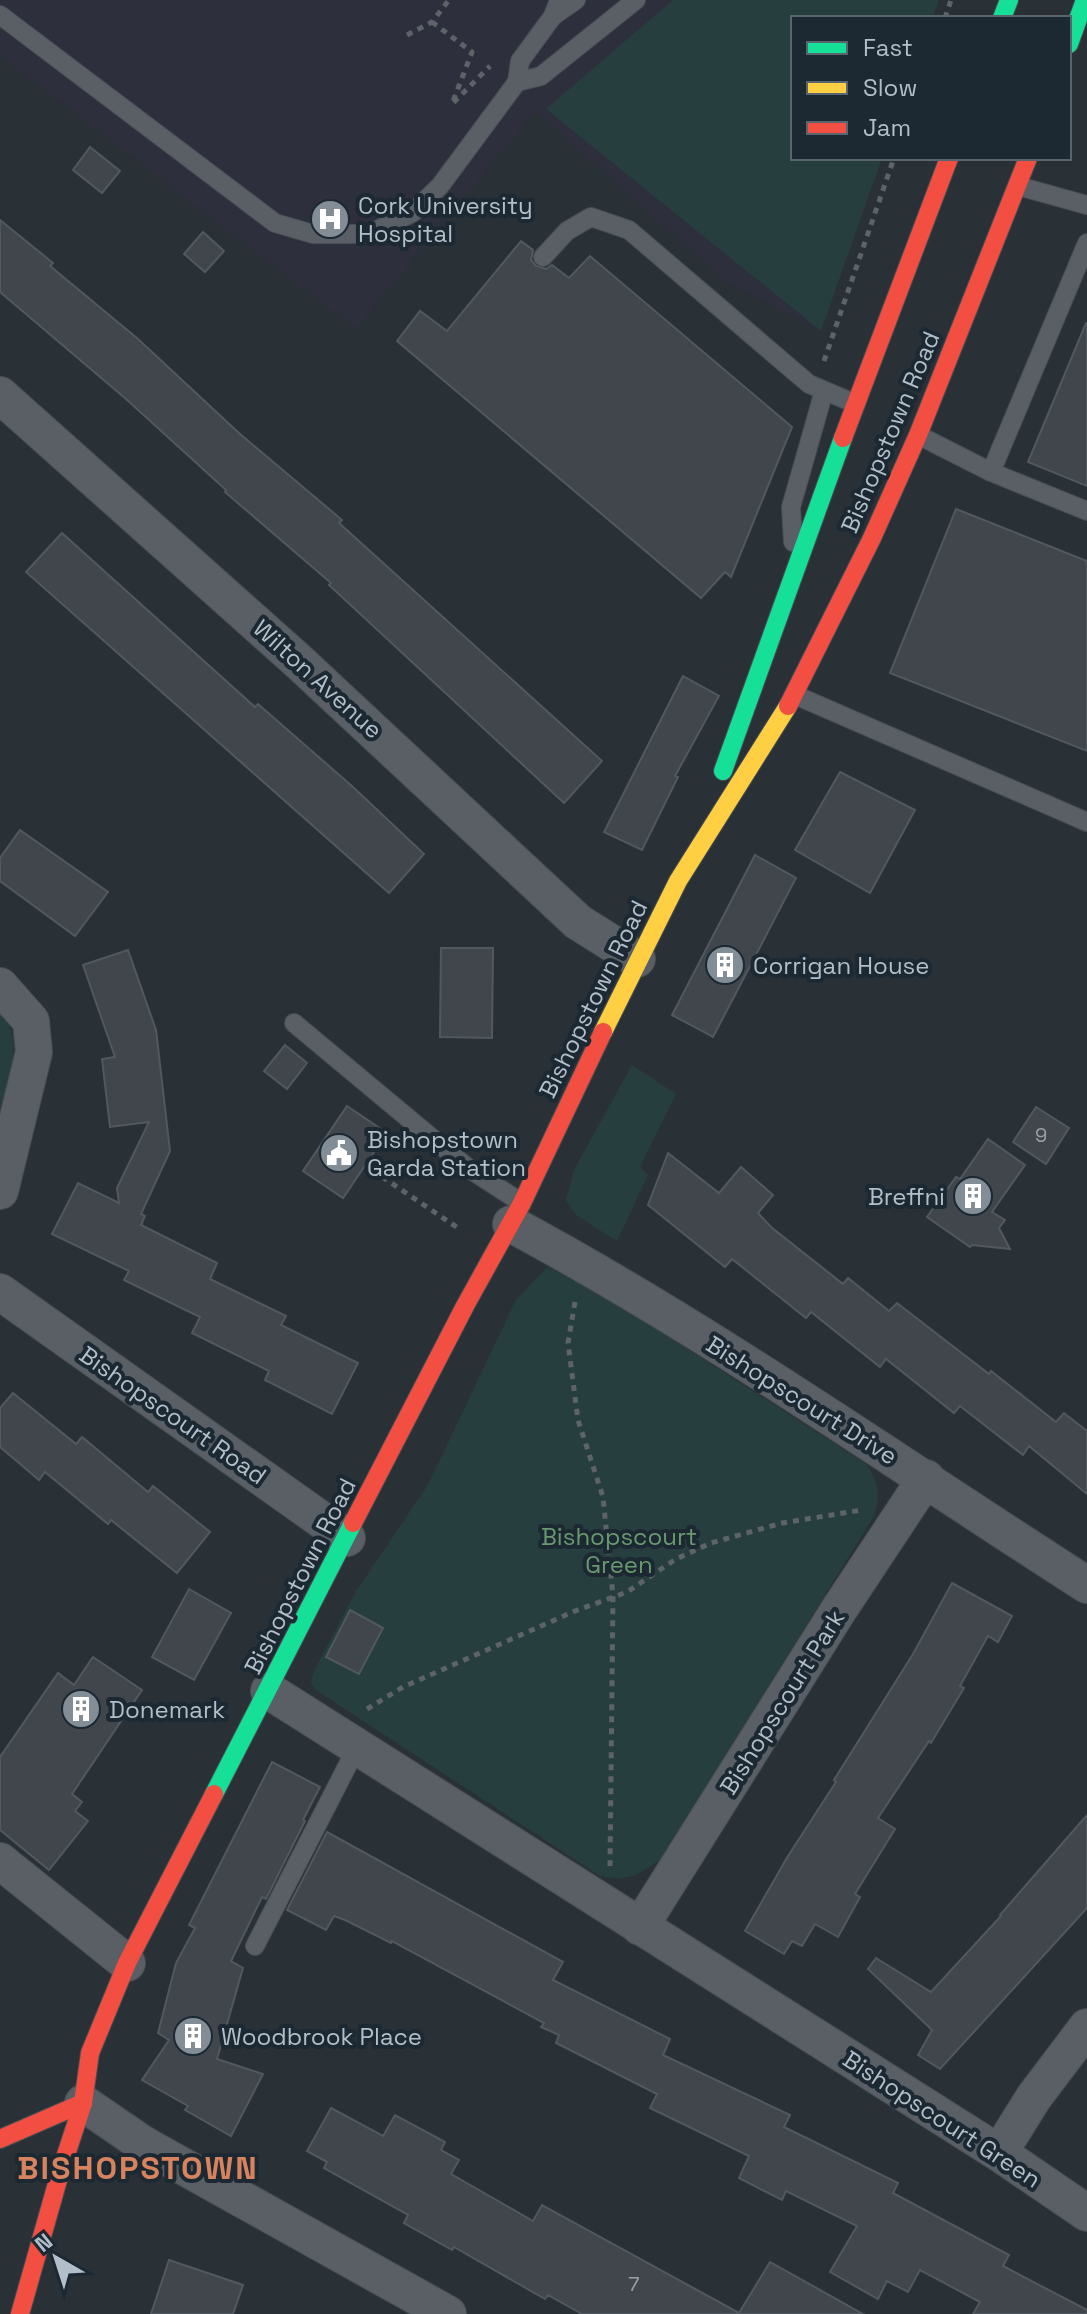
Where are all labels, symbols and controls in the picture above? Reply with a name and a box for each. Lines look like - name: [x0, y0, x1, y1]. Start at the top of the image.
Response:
- legend: [791, 16, 1071, 160]
- text: Fast: [863, 32, 913, 63]
- text: Slow: [863, 72, 917, 103]
- text: Jam: [863, 112, 911, 143]
- place label: Cork University Hospital: [358, 190, 533, 249]
- hospital icon: Cork University Hospital: [309, 198, 351, 240]
- street label: Bishopstown Road: [834, 327, 946, 537]
- street label: Wilton Avenue: [247, 613, 389, 745]
- street label: Bishopstown Road: [532, 895, 654, 1103]
- building icon: Corrigan House: [704, 944, 746, 986]
- place label: Corrigan House: [753, 950, 929, 981]
- house number: 9: [1035, 1122, 1047, 1148]
- place label: Bishopstown Garda Station: [367, 1124, 526, 1183]
- public building icon: Bishopstown Garda Station: [318, 1132, 360, 1174]
- building icon: Breffni: [952, 1175, 994, 1217]
- place label: Breffni: [868, 1181, 945, 1212]
- street label: Bishopscourt Drive: [701, 1329, 903, 1471]
- street label: Bishopscourt Road: [74, 1339, 272, 1491]
- street label: Bishopstown Road: [237, 1473, 363, 1679]
- park label: Bishopscourt Green: [541, 1521, 697, 1580]
- street label: Bishopscourt Park: [713, 1604, 851, 1800]
- building icon: Donemark: [60, 1688, 102, 1730]
- place label: Donemark: [109, 1694, 225, 1725]
- building icon: Woodbrook Place: [172, 2015, 214, 2057]
- place label: Woodbrook Place: [221, 2021, 422, 2052]
- street label: Bishopscourt Green: [837, 2043, 1047, 2195]
- district label: BISHOPSTOWN: [17, 2148, 259, 2188]
- north arrow: [16, 2218, 96, 2298]
- text: N: [29, 2227, 58, 2258]
- house number: 7: [628, 2271, 640, 2297]

